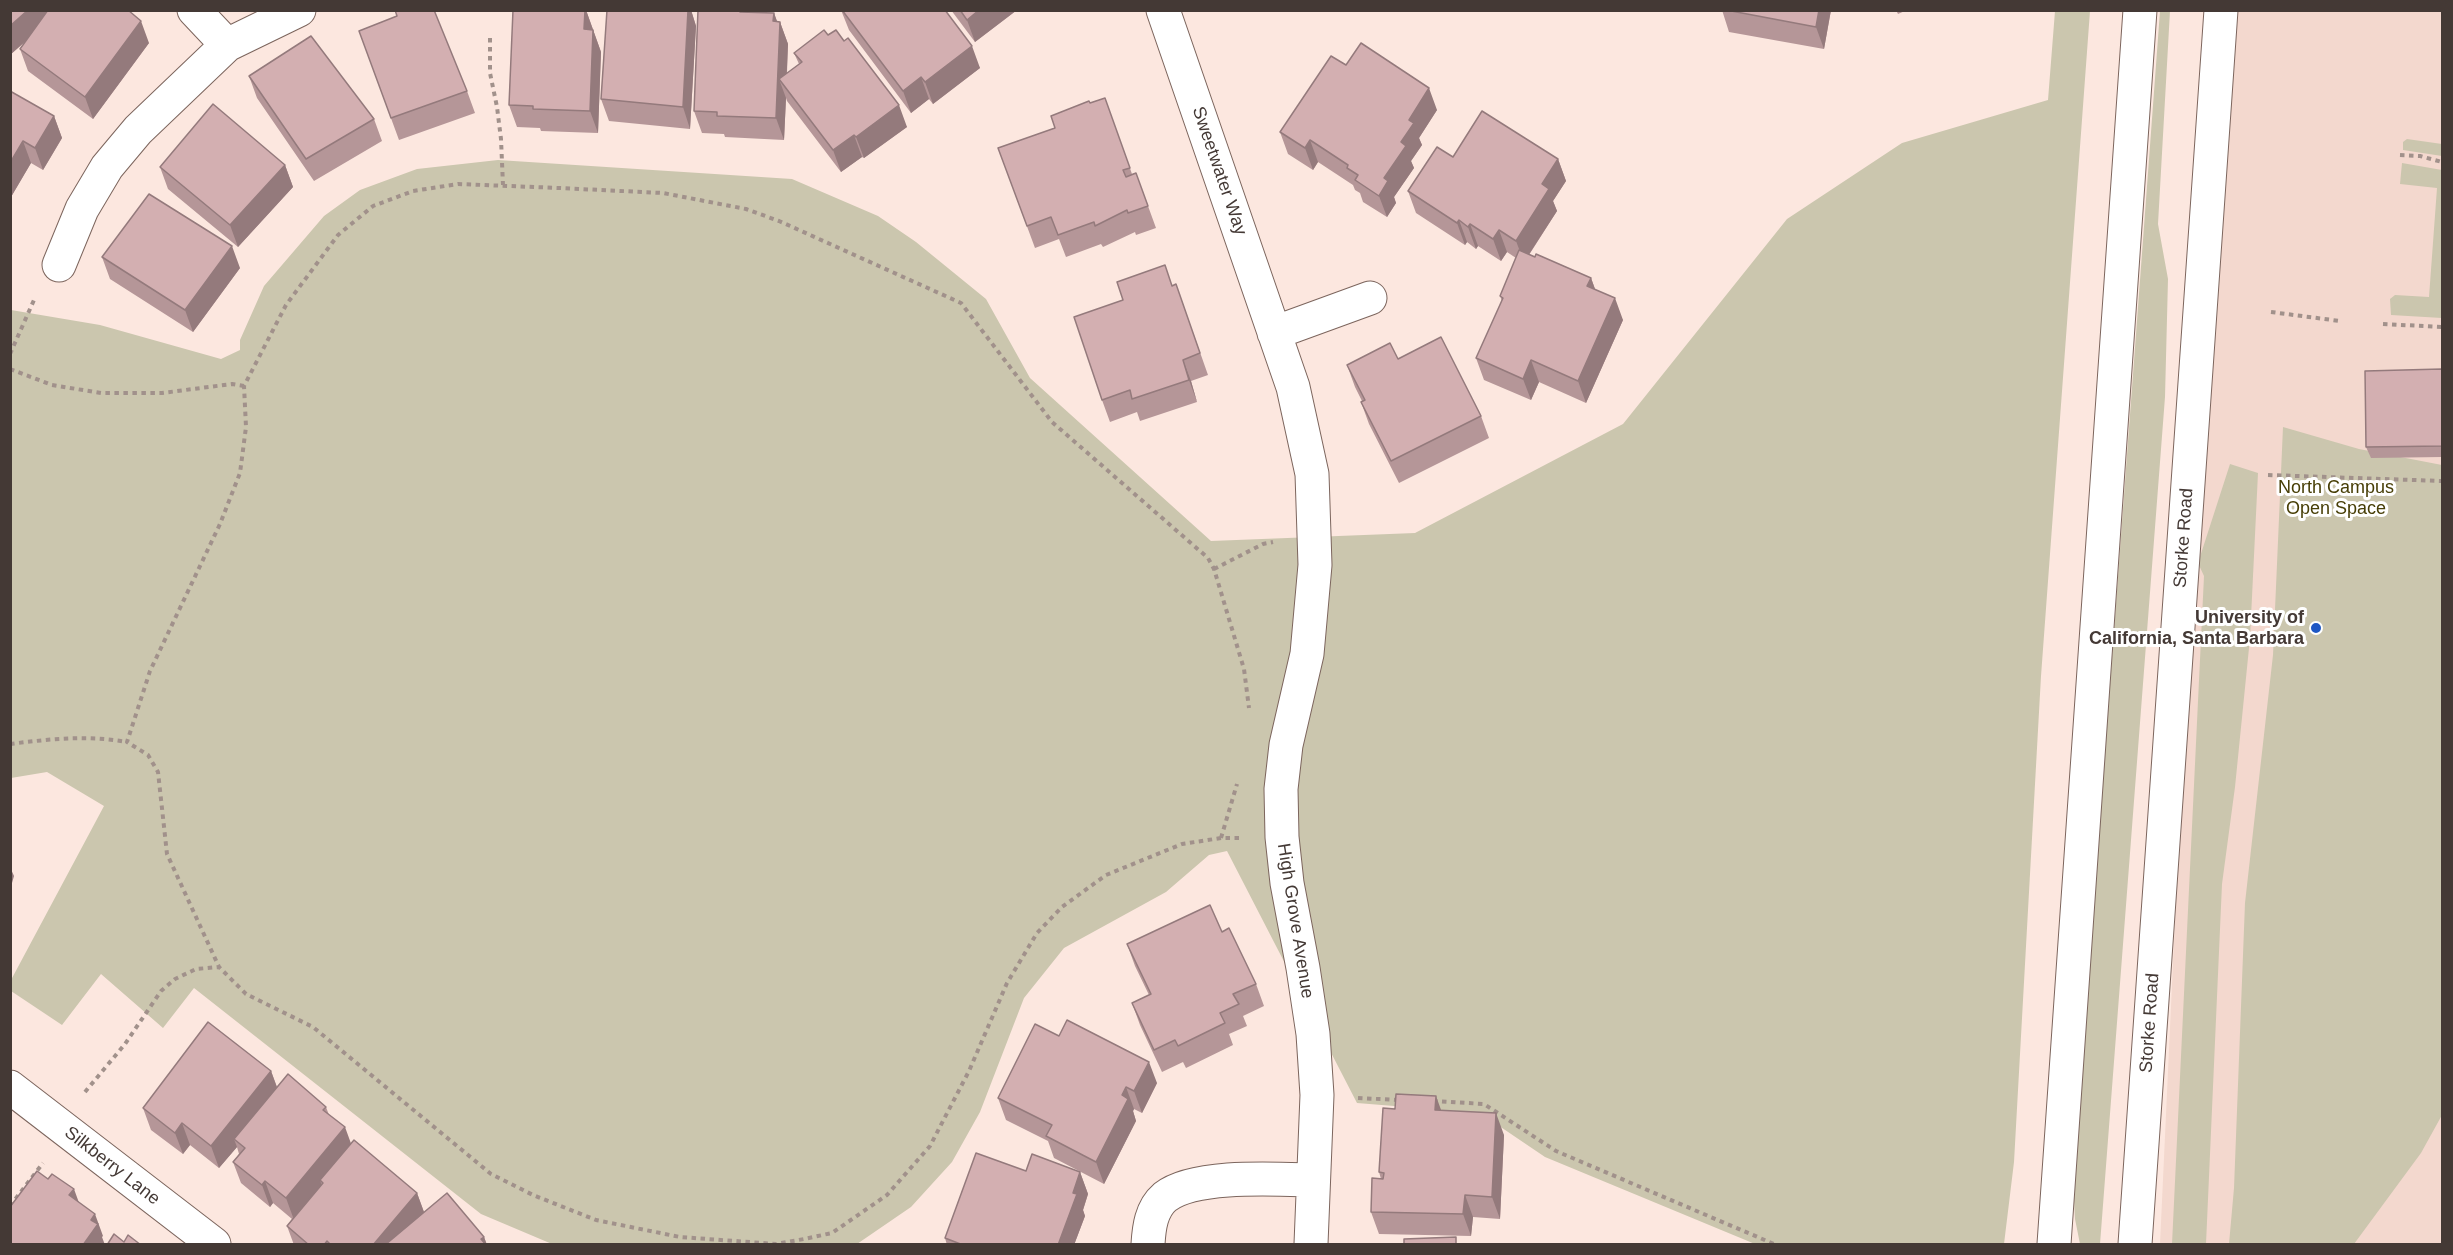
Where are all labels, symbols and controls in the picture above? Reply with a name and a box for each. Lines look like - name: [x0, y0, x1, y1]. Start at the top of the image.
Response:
- street label: Sweetwater Way: [1187, 104, 1251, 238]
- park label: North Campus Open Space: [2278, 477, 2394, 520]
- street label: Storke Road: [2170, 487, 2198, 589]
- place label: University of California, Santa Barbara: [2089, 607, 2304, 650]
- marker: University of California, Santa Barbara: [2309, 621, 2323, 635]
- street label: High Grove Avenue: [1272, 842, 1318, 1000]
- street label: Storke Road: [2136, 972, 2164, 1074]
- street label: Silkberry Lane: [60, 1122, 164, 1210]

